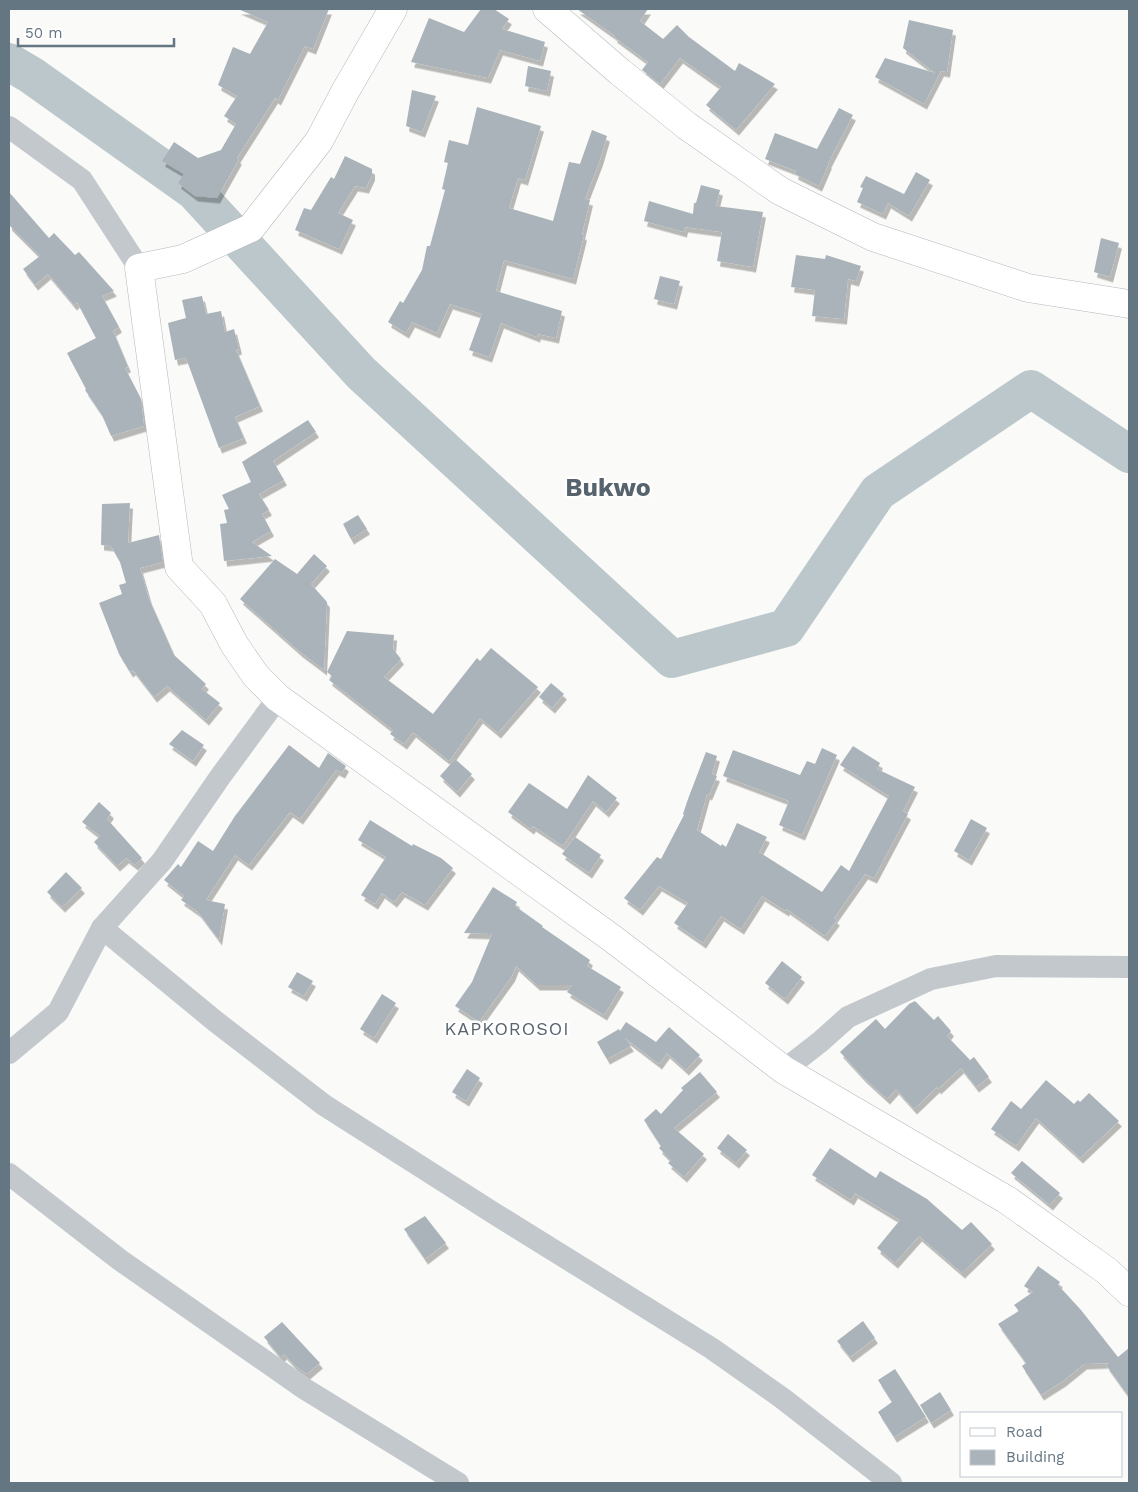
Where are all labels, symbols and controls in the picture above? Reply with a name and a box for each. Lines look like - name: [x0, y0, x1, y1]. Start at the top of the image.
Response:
- scale bar: [18, 15, 174, 47]
- text: 50 m: [25, 24, 62, 42]
- district label: Bukwo: [565, 473, 651, 502]
- district label: KAPKOROSOI: [444, 1018, 570, 1039]
- legend: [960, 1412, 1123, 1477]
- text: Road: [1006, 1423, 1043, 1441]
- text: Building: [1006, 1448, 1064, 1466]

